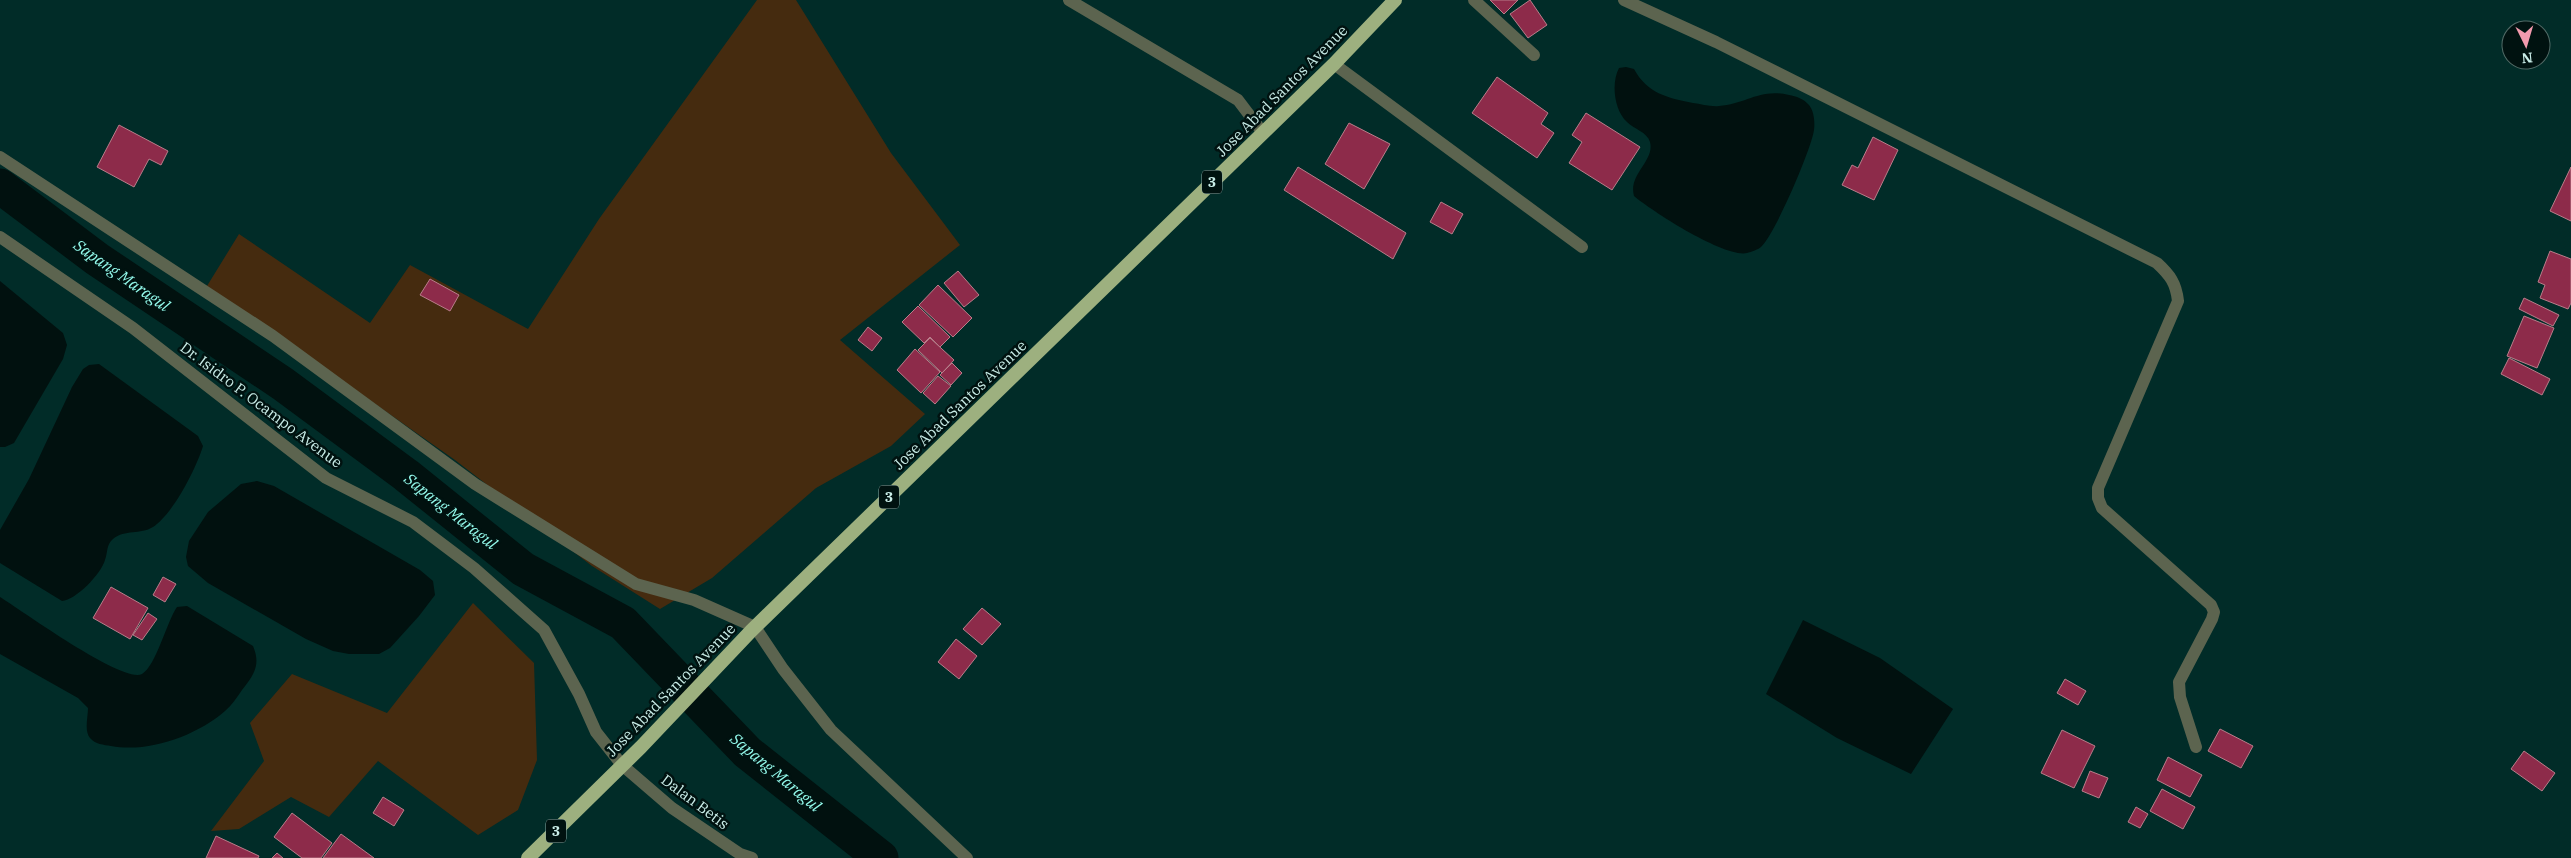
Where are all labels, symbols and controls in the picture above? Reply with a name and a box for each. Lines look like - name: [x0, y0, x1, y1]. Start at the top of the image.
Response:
- north arrow: [2501, 20, 2551, 70]
- street label: Jose Abad Santos Avenue: [1212, 21, 1351, 160]
- text: N: [2521, 49, 2533, 67]
- road number: 3: [1202, 170, 1222, 193]
- water label: Sapang Maragul: [69, 234, 174, 316]
- street label: Jose Abad Santos Avenue: [889, 336, 1030, 473]
- street label: Dr. Isidro P. Ocampo Avenue: [177, 337, 346, 472]
- water label: Sapang Maragul: [400, 468, 502, 554]
- road number: 3: [879, 486, 899, 508]
- street label: Jose Abad Santos Avenue: [602, 619, 739, 760]
- water label: Sapang Maragul: [726, 728, 826, 816]
- street label: Dalan Betis: [658, 770, 733, 833]
- road number: 3: [546, 819, 566, 842]

